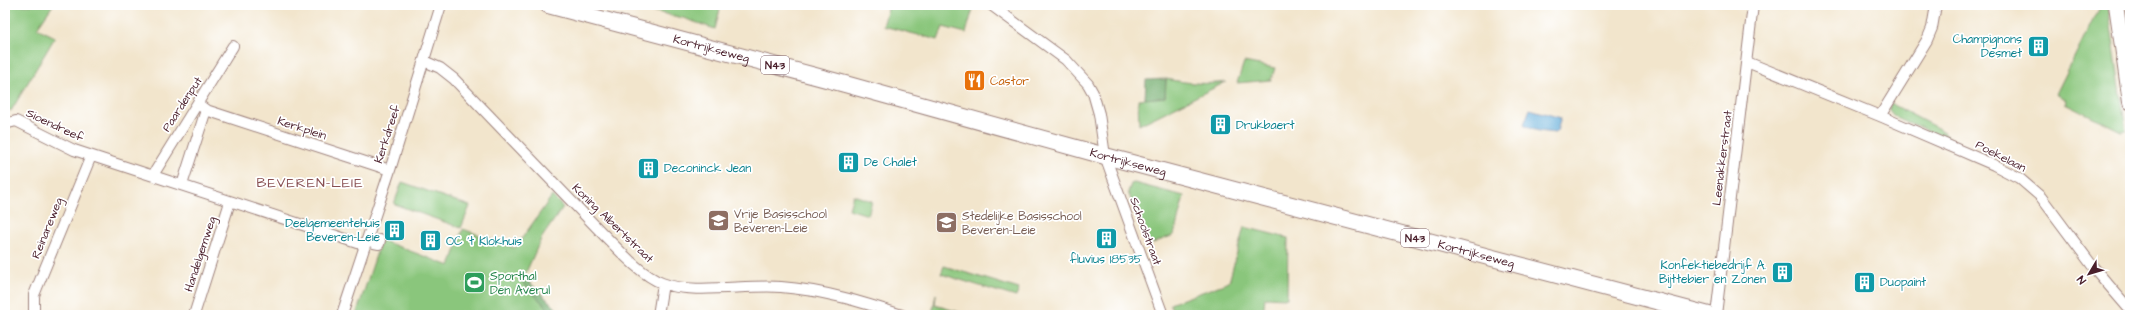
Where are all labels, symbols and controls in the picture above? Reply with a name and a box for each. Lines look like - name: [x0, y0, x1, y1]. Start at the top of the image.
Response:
- street label: Kortrijkseweg: [671, 31, 751, 68]
- place label: Champignons Desmet: [1953, 31, 2022, 62]
- building icon: Champignons Desmet: [2025, 33, 2051, 59]
- road number: N43: [761, 56, 789, 74]
- restaurant icon: Castor: [962, 68, 988, 94]
- street label: Paardenput: [158, 73, 207, 135]
- place label: Castor: [990, 73, 1029, 90]
- street label: Kerkdreef: [370, 102, 405, 166]
- street label: Sioendreef: [23, 105, 87, 147]
- street label: Leenakkerstraat: [1708, 109, 1737, 207]
- building icon: Drukbaert: [1207, 112, 1233, 138]
- street label: Kerkplein: [275, 113, 329, 144]
- place label: Drukbaert: [1236, 117, 1295, 134]
- street label: Poekelaan: [1972, 136, 2029, 176]
- street label: Kortrijkseweg: [1088, 144, 1168, 182]
- building icon: De Chalet: [835, 149, 861, 175]
- place label: De Chalet: [864, 154, 917, 171]
- building icon: Deconinck Jean: [636, 155, 662, 181]
- place label: Deconinck Jean: [664, 160, 751, 177]
- district label: BEVEREN-LEIE: [256, 173, 364, 193]
- street label: Koning Albertstraat: [567, 180, 657, 268]
- street label: Reinareweg: [28, 195, 68, 262]
- street label: Schoolstraat: [1125, 195, 1166, 268]
- place label: Vrije Basisschool Beveren-Leie: [734, 206, 827, 237]
- school or university icon: Vrije Basisschool Beveren-Leie: [706, 208, 732, 234]
- place label: Stedelijke Basisschool Beveren-Leie: [962, 208, 1082, 239]
- school or university icon: Stedelijke Basisschool Beveren-Leie: [934, 210, 960, 236]
- street label: Handelgemweg: [180, 214, 222, 294]
- place label: Deelgemeentehuis Beveren-Leie: [285, 215, 381, 246]
- building icon: Deelgemeentehuis Beveren-Leie: [382, 217, 408, 243]
- building icon: fluvius 18535: [1093, 225, 1119, 251]
- building icon: OC 't Klokhuis: [417, 228, 443, 254]
- road number: N43: [1401, 229, 1429, 247]
- place label: OC 't Klokhuis: [446, 233, 522, 250]
- street label: Kortrijkseweg: [1436, 236, 1516, 273]
- place label: fluvius 18535: [1070, 251, 1143, 268]
- north arrow: [2069, 254, 2109, 294]
- place label: Konfektiebedrijf A. Bijttebier en Zonen: [1659, 257, 1766, 288]
- building icon: Konfektiebedrijf A. Bijttebier en Zonen: [1769, 259, 1795, 285]
- place label: Sporthal Den Averul: [490, 268, 550, 299]
- building icon: Duopaint: [1851, 269, 1877, 295]
- sports icon: Sporthal Den Averul: [462, 270, 488, 296]
- text: N: [2073, 272, 2090, 287]
- place label: Duopaint: [1880, 274, 1926, 291]

